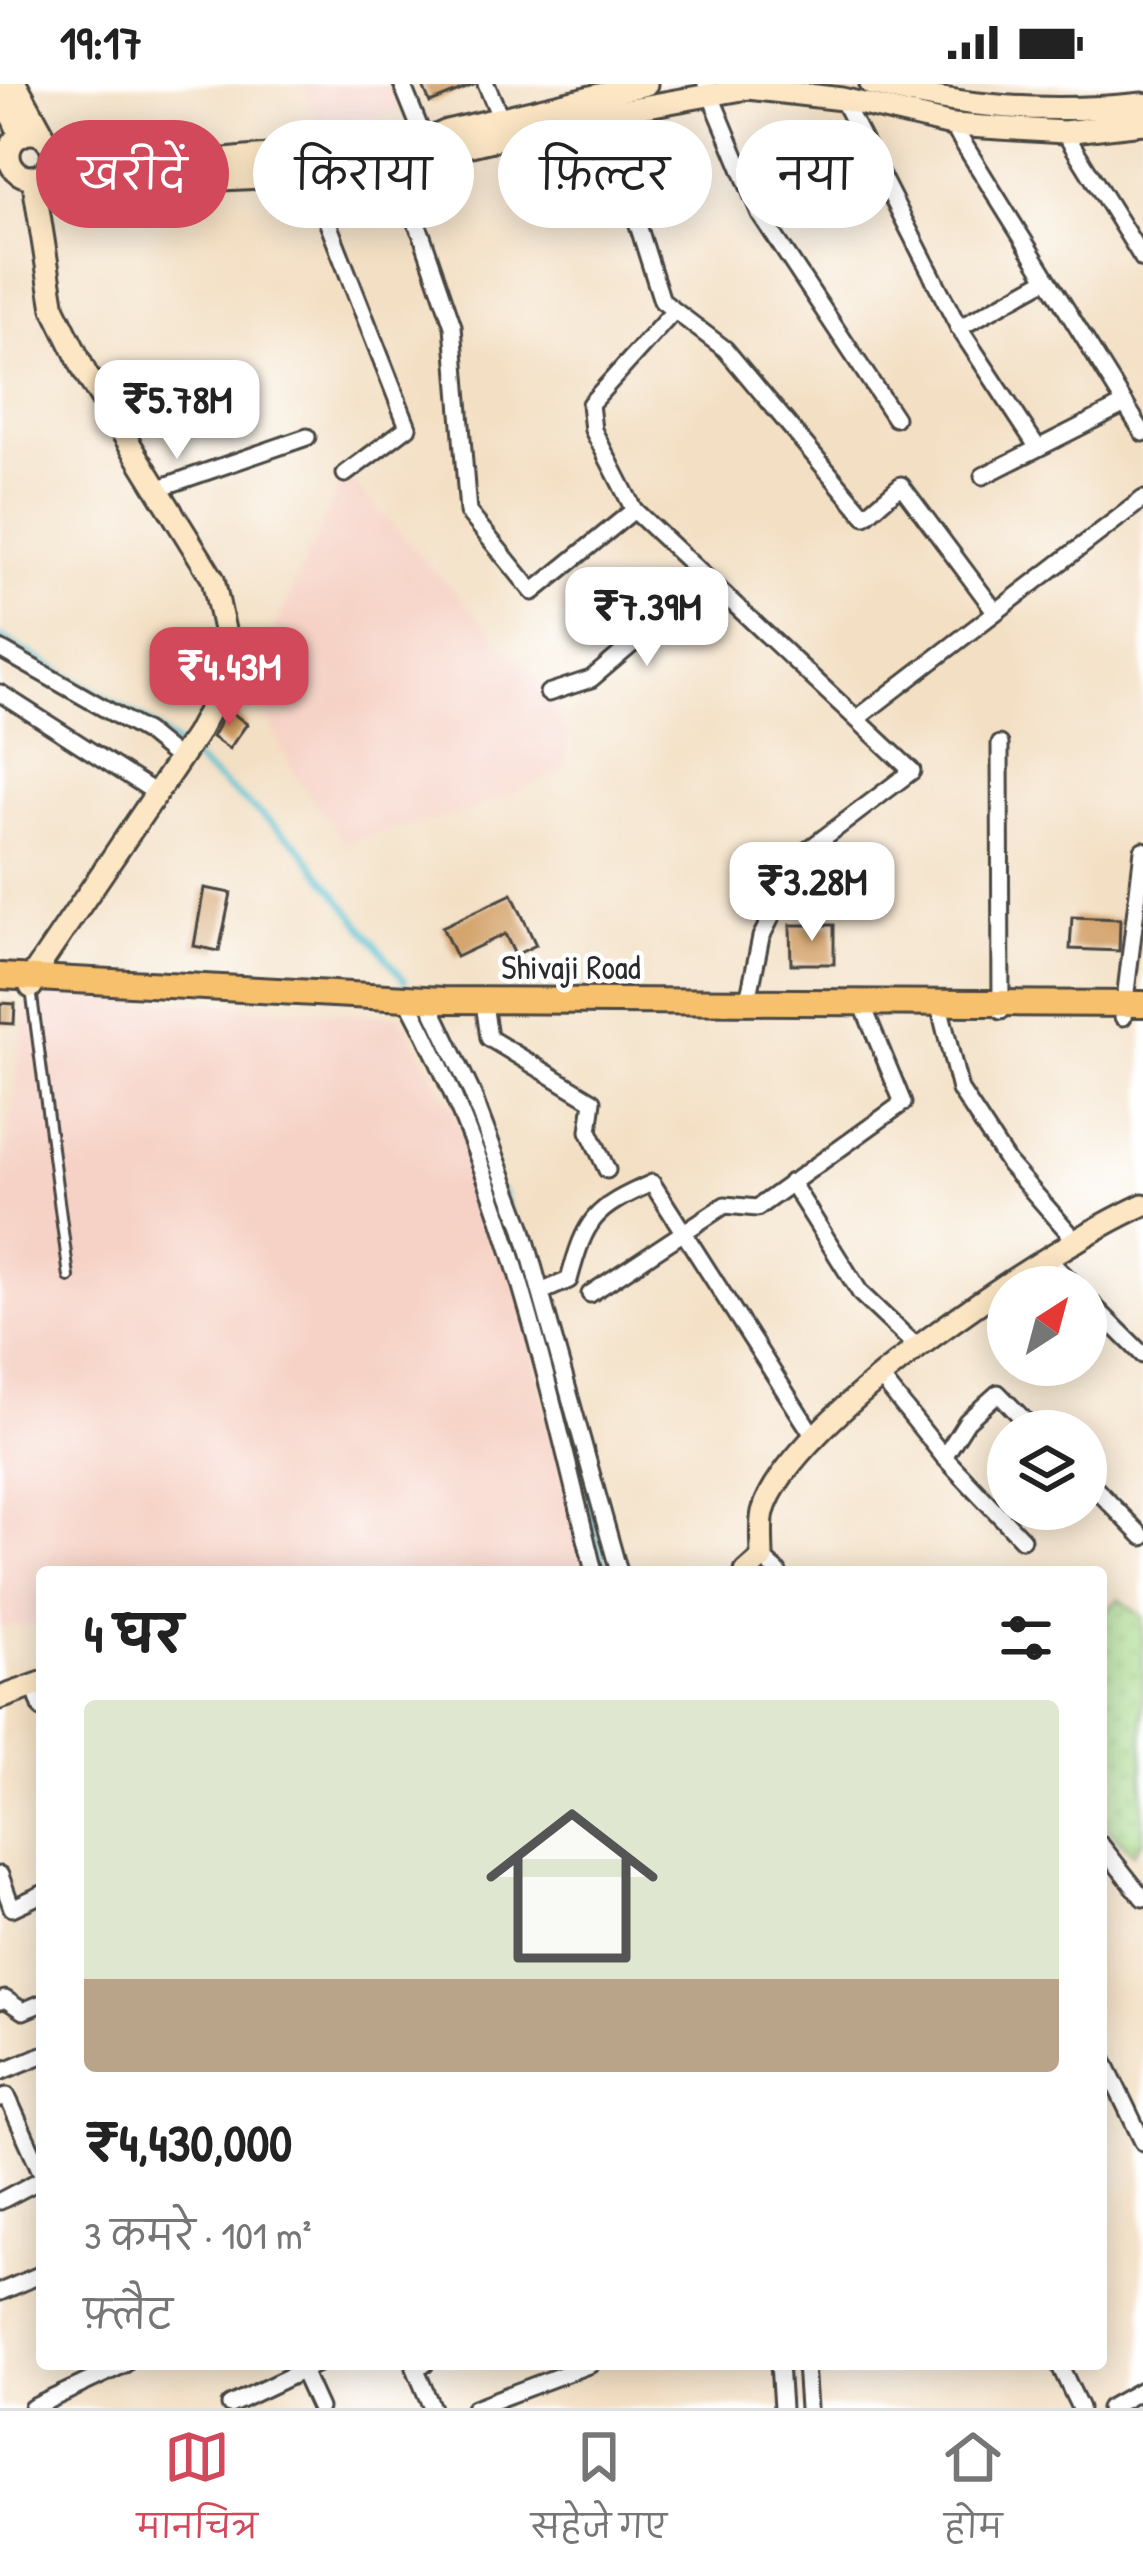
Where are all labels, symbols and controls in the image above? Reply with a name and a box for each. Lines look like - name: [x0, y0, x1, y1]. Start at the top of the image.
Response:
- text: 19:17: [60, 12, 142, 73]
- chip: खरीदें: [36, 120, 229, 228]
- chip: किराया: [253, 120, 474, 228]
- chip: फ़िल्टर: [498, 120, 712, 228]
- chip: नया: [736, 120, 894, 228]
- pin: ₹5.78M: [79, 360, 275, 462]
- text: ₹5.78M: [122, 372, 233, 425]
- pin: ₹7.39M: [549, 567, 745, 669]
- text: ₹7.39M: [592, 579, 702, 632]
- pin: ₹4.43M: [131, 627, 327, 729]
- text: ₹4.43M: [176, 639, 282, 692]
- pin: ₹3.28M: [714, 842, 910, 944]
- text: ₹3.28M: [757, 854, 867, 907]
- street label: Shivaji Road: [501, 945, 641, 989]
- north arrow: [987, 1266, 1107, 1386]
- map controls: [987, 1266, 1107, 1530]
- button: layers: [987, 1410, 1107, 1530]
- text: 4 घर: [84, 1599, 183, 1668]
- icon: filters: [993, 1605, 1059, 1671]
- icon: home: [464, 1778, 680, 1994]
- text: ₹4,430,000: [84, 2108, 292, 2177]
- text: 3 कमरे · 101 m²: [84, 2208, 312, 2261]
- text: फ़्लैट: [84, 2287, 173, 2340]
- tab: मानचित्र: [137, 2424, 258, 2563]
- tab: सहेजे गए: [531, 2424, 667, 2563]
- tab: होम: [940, 2424, 1006, 2563]

